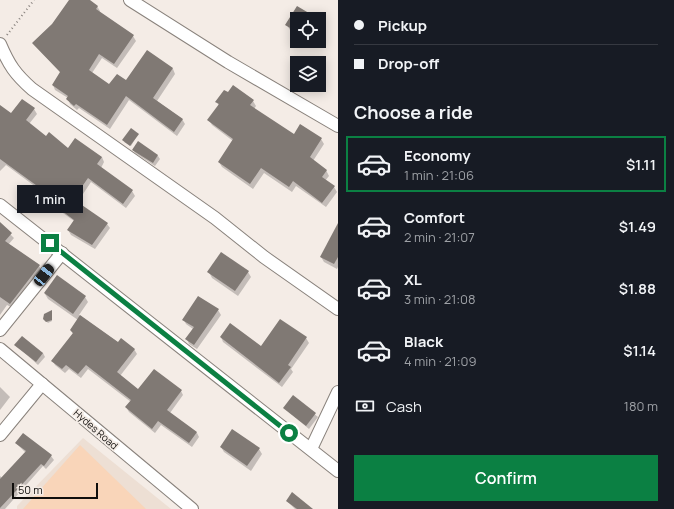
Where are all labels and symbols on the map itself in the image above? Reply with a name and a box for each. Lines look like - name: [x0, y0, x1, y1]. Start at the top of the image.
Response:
- callout: 1 min: [17, 185, 83, 213]
- route end: [41, 234, 59, 252]
- car: [32, 262, 56, 288]
- street label: Hydes Road: [71, 406, 121, 452]
- route start: [280, 424, 298, 442]
- scale bar: [12, 481, 98, 500]

